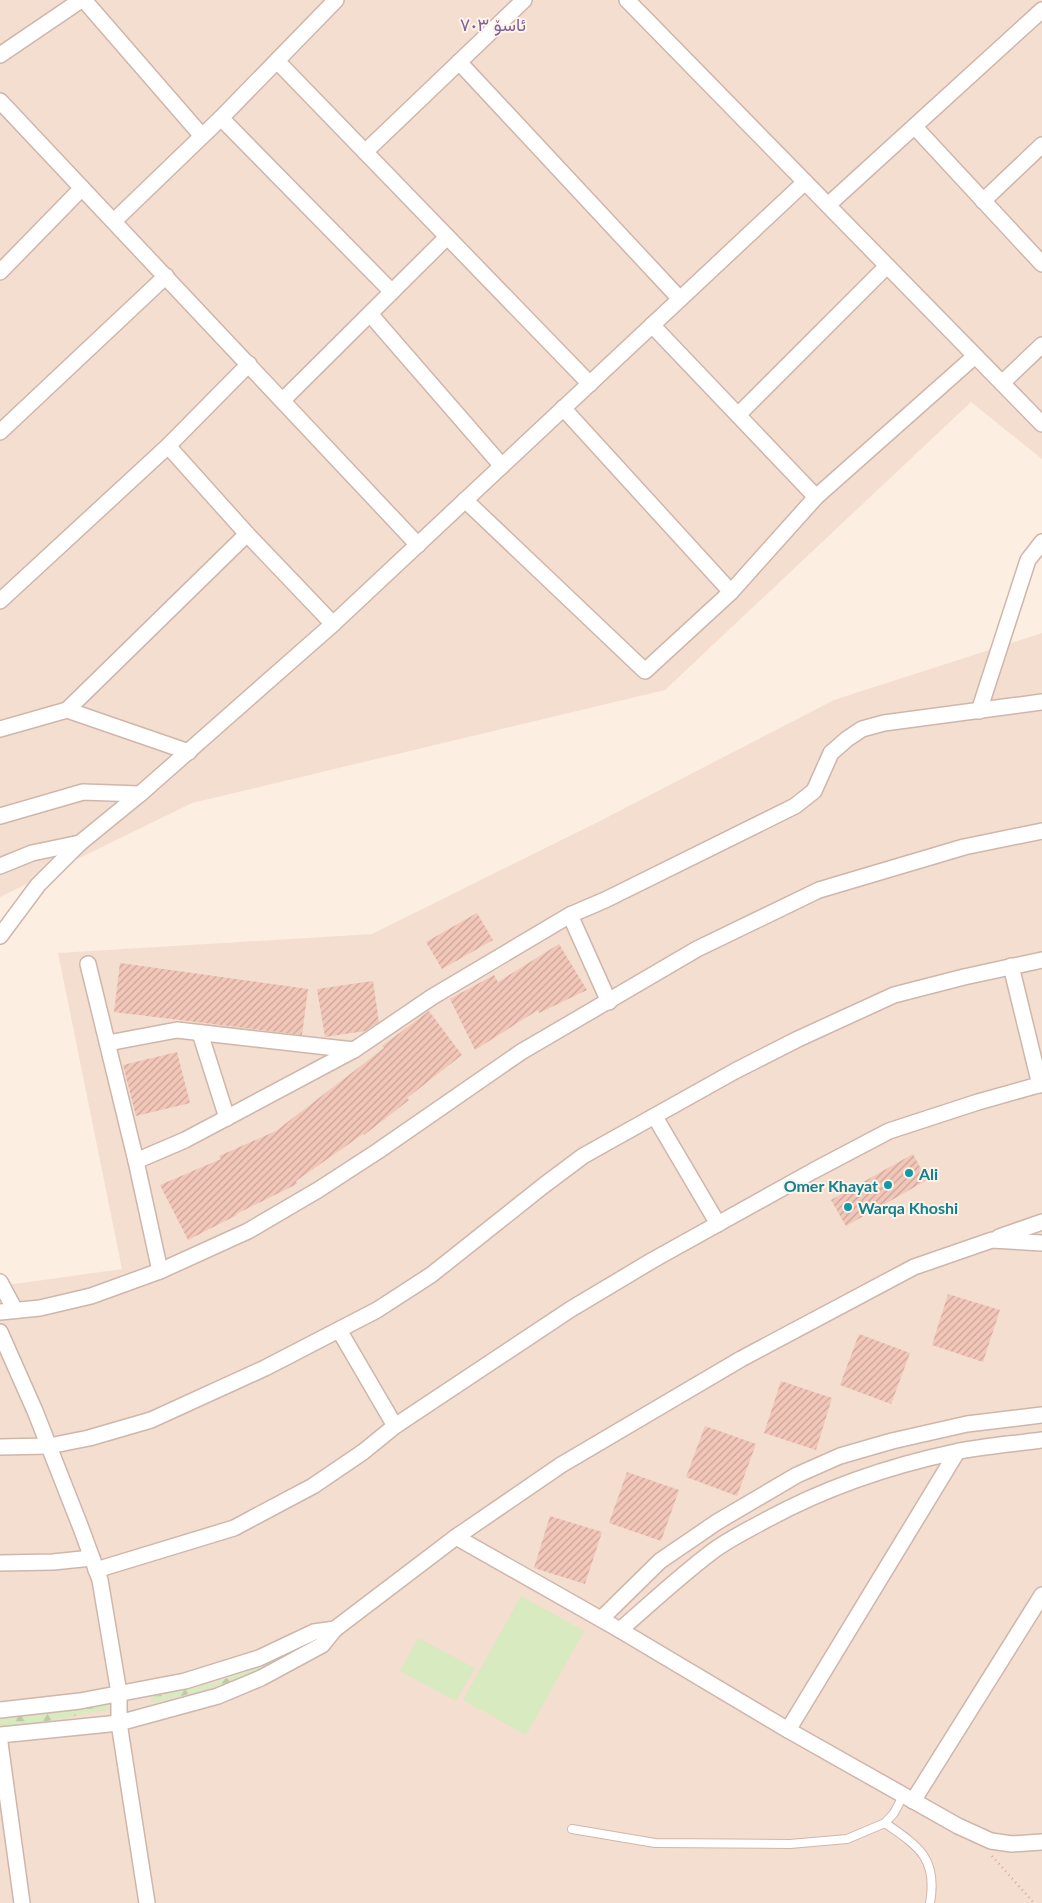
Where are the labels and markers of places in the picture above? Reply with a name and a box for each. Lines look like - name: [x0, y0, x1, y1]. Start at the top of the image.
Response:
- place label: Ali: [918, 1164, 938, 1183]
- marker: Ali: [903, 1167, 915, 1179]
- place label: Omer Khayat: [784, 1176, 878, 1195]
- marker: Omer Khayat: [882, 1179, 894, 1191]
- place label: Warqa Khoshi: [858, 1198, 958, 1217]
- marker: Warqa Khoshi: [842, 1201, 854, 1213]

